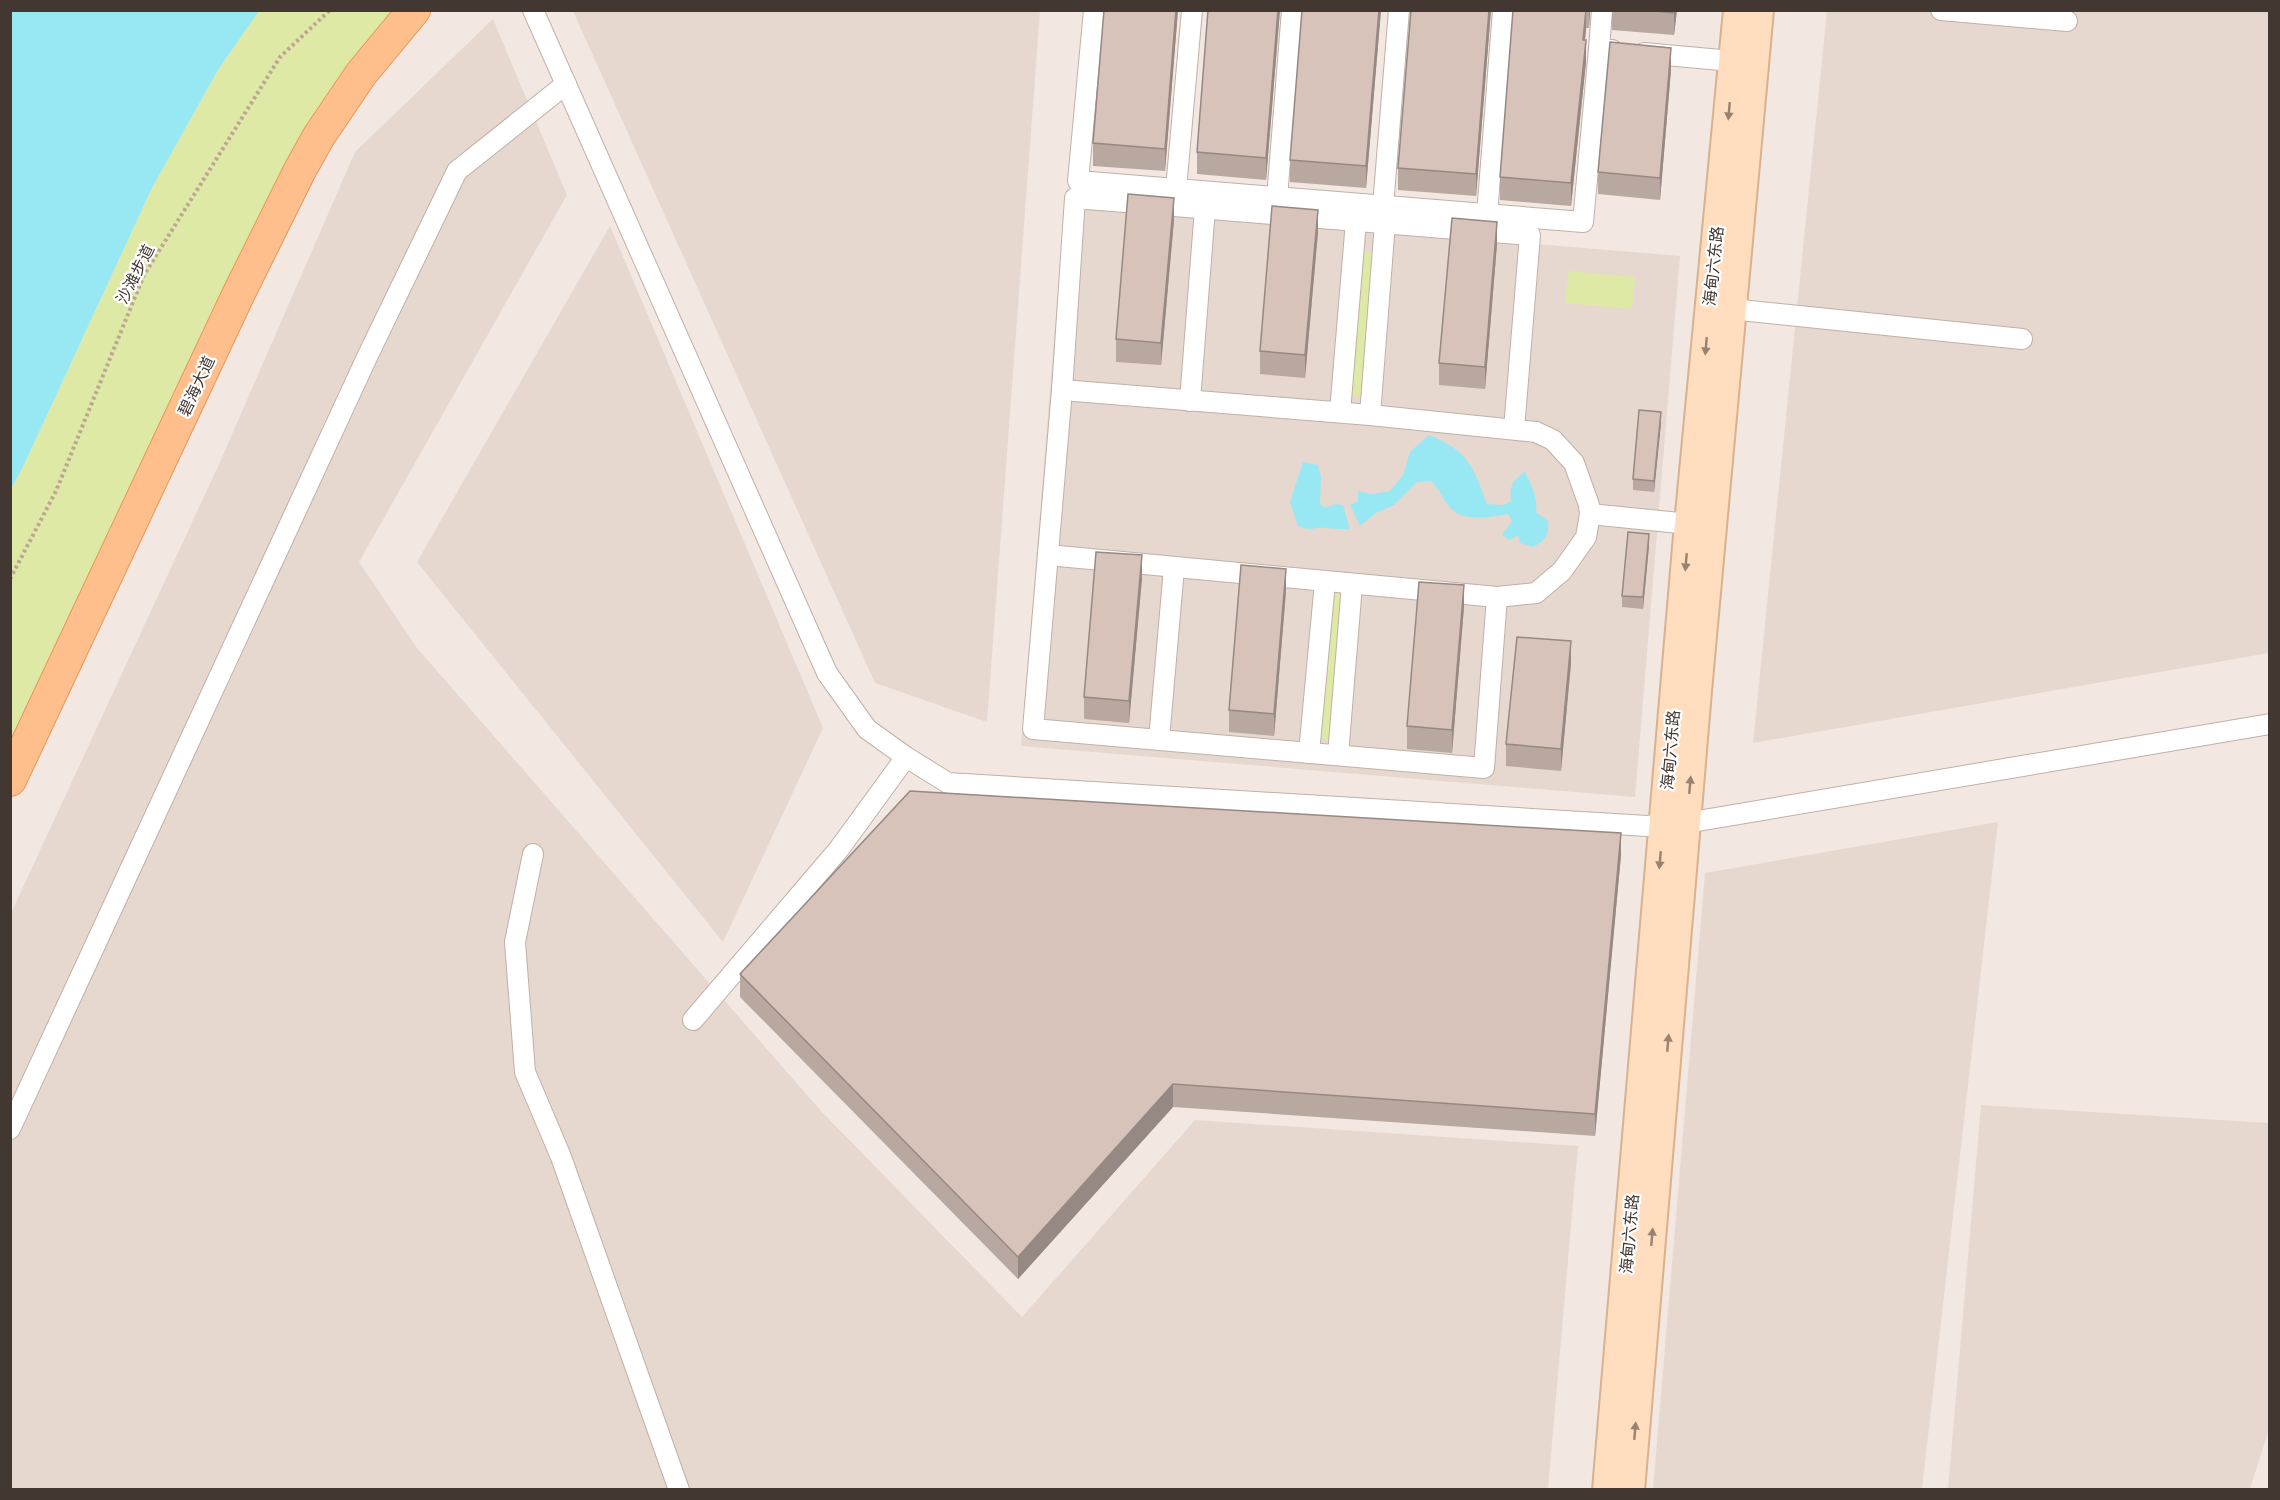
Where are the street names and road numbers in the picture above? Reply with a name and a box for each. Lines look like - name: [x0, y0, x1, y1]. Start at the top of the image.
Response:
- street label: 海甸六东路: [1701, 225, 1729, 307]
- street label: 沙滩步道: [113, 242, 160, 308]
- street label: 碧海大道: [175, 354, 220, 420]
- street label: 海甸六东路: [1659, 709, 1685, 791]
- street label: 海甸六东路: [1618, 1193, 1644, 1275]

